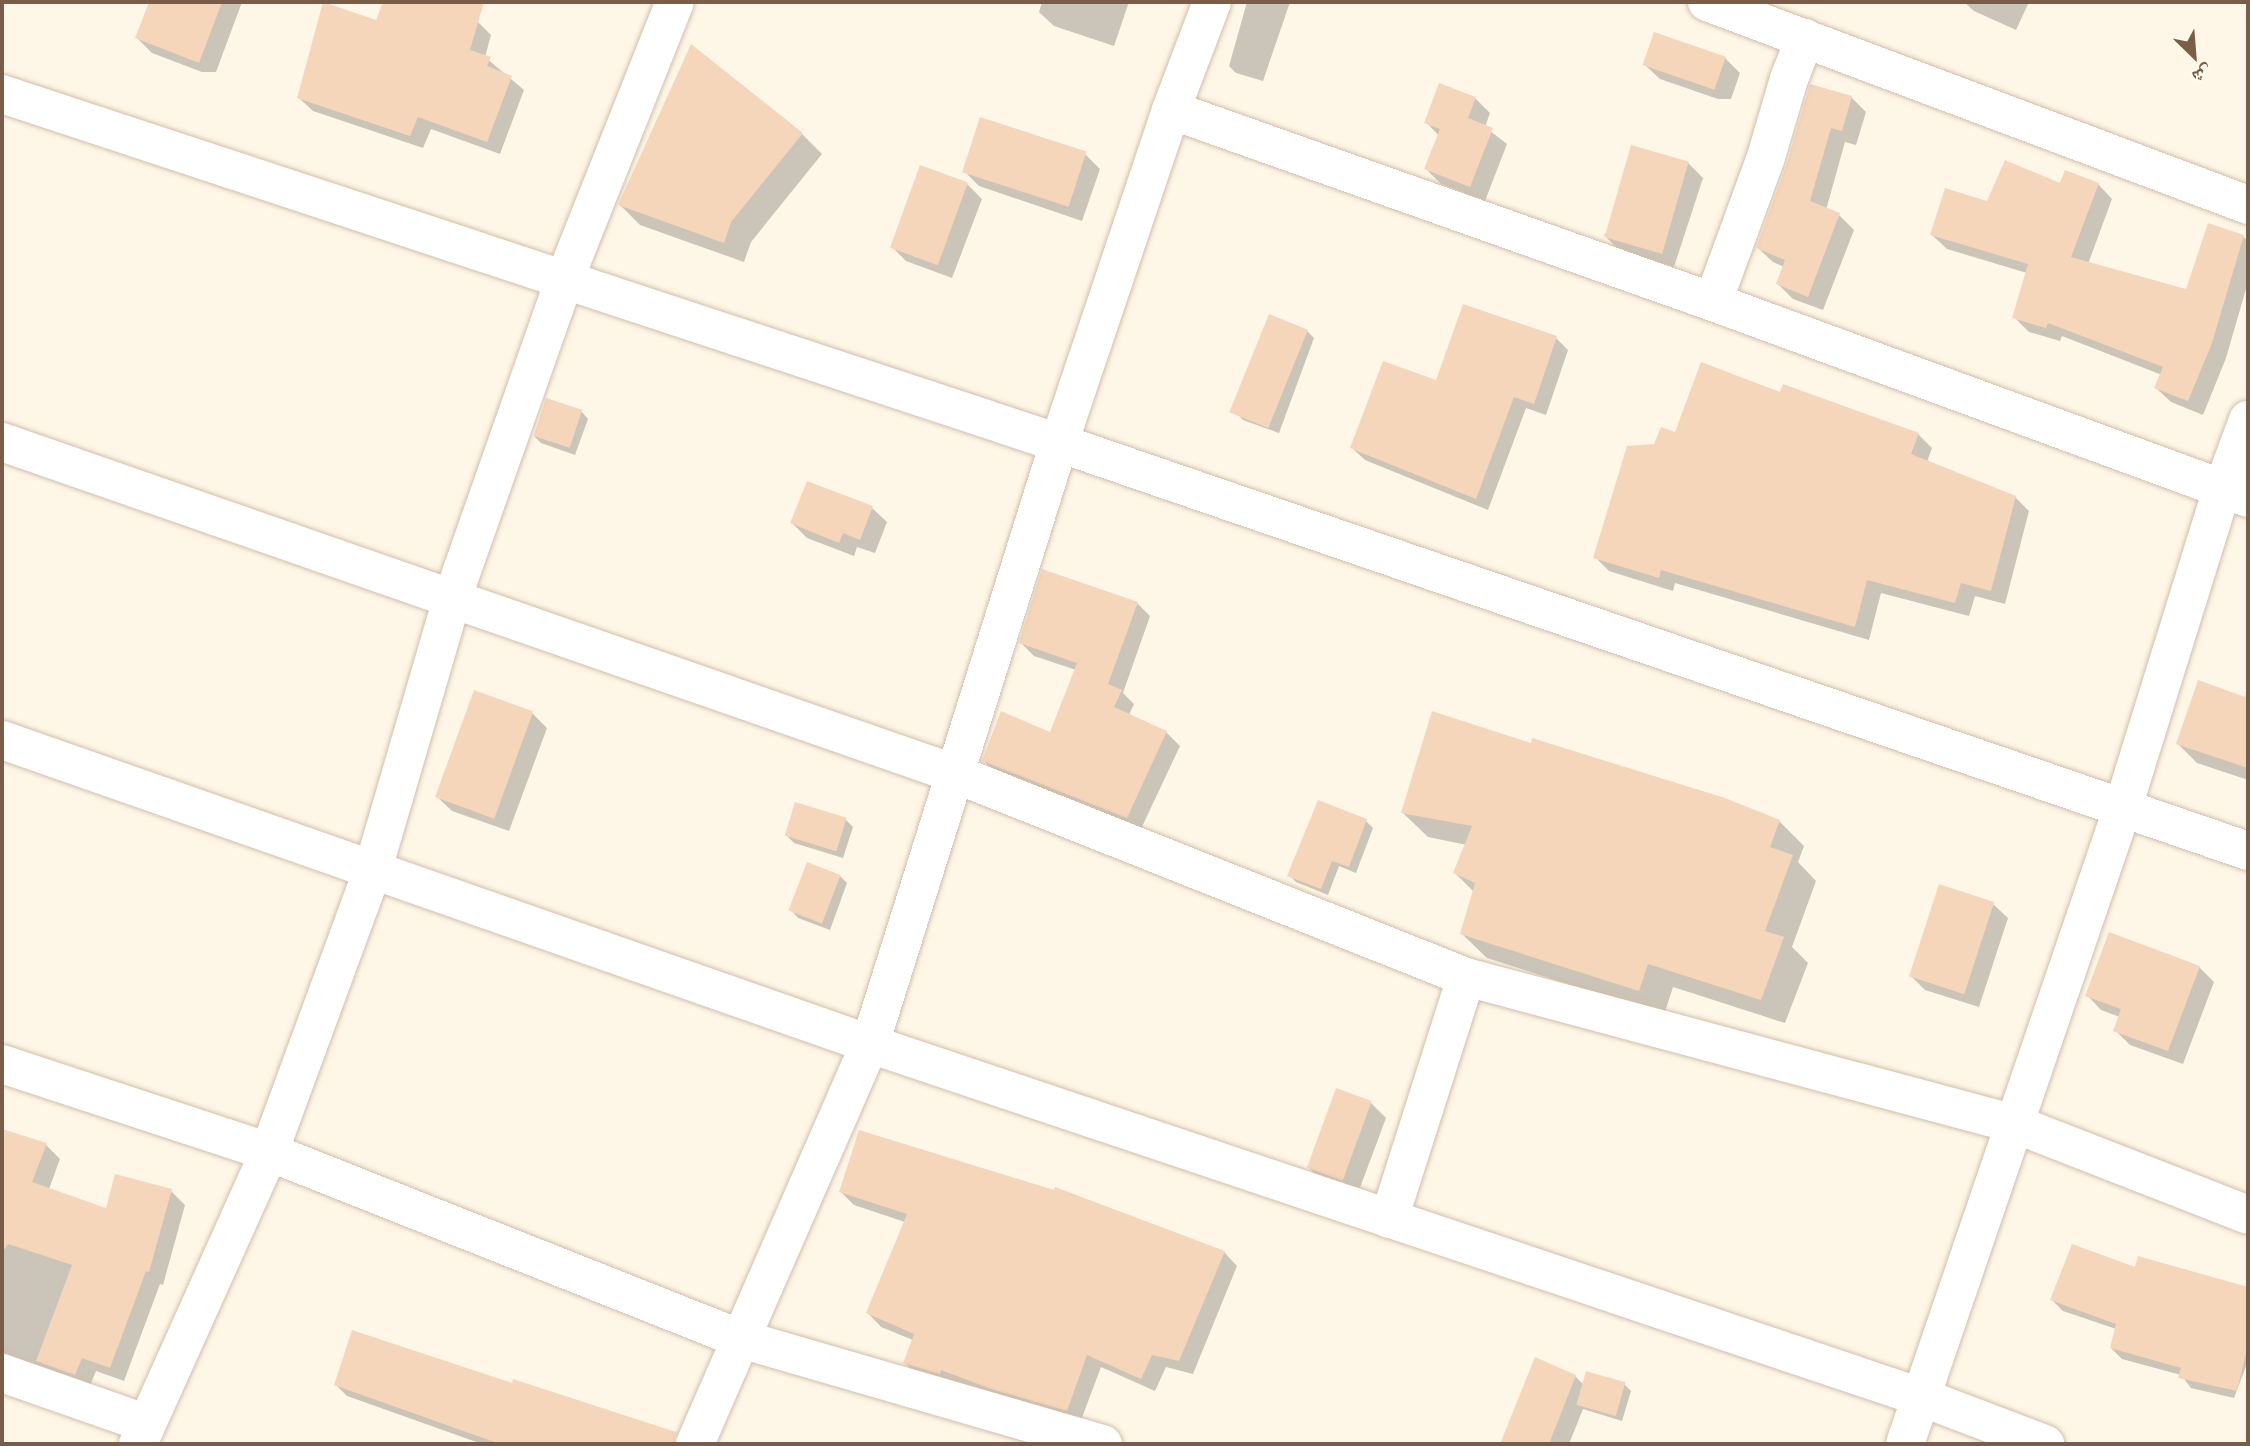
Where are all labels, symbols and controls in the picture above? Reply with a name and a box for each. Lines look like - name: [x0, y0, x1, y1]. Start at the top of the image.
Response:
- north arrow: [2159, 21, 2229, 91]
- text: ش: [2189, 61, 2217, 89]

